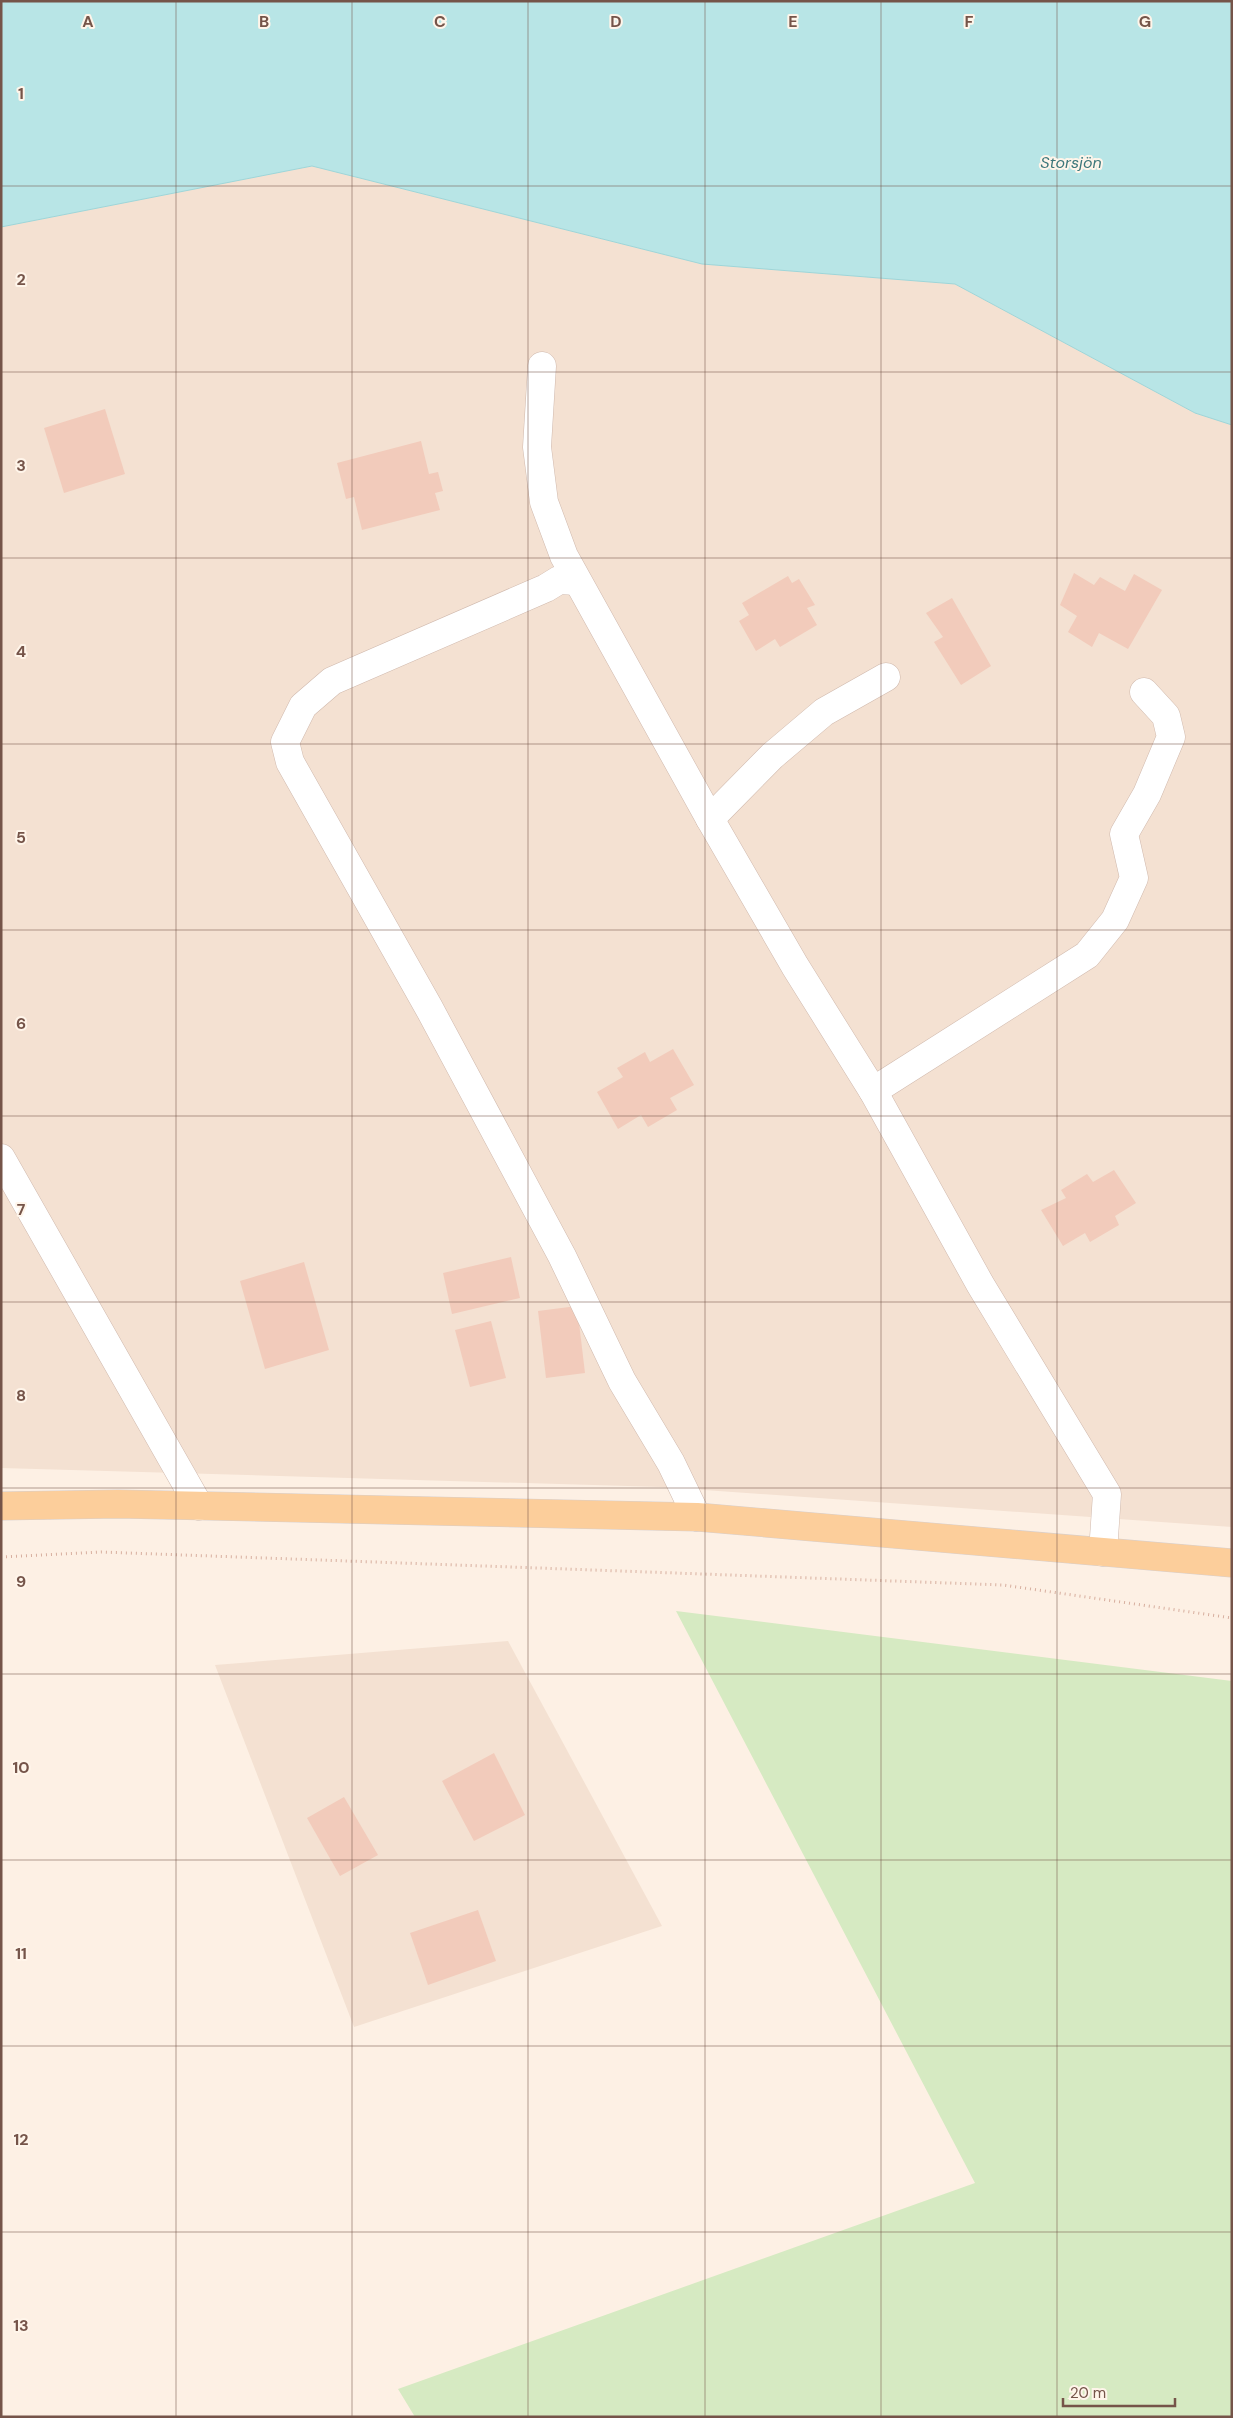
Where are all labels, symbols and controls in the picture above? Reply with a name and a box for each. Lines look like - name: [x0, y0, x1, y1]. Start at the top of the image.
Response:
- text: A: [82, 11, 94, 32]
- text: B: [259, 11, 269, 32]
- text: C: [434, 11, 446, 32]
- text: D: [610, 11, 622, 32]
- text: E: [788, 11, 798, 32]
- text: F: [965, 11, 974, 32]
- text: G: [1139, 11, 1151, 32]
- text: 1: [18, 83, 24, 104]
- water label: Storsjön: [1040, 152, 1102, 173]
- text: 2: [16, 269, 26, 290]
- text: 3: [16, 455, 26, 476]
- text: 4: [16, 641, 26, 662]
- text: 5: [16, 827, 26, 848]
- text: 6: [16, 1013, 26, 1034]
- text: 7: [17, 1199, 26, 1220]
- text: 8: [16, 1385, 26, 1406]
- text: 9: [16, 1571, 26, 1592]
- text: 10: [12, 1757, 30, 1778]
- text: 11: [15, 1943, 27, 1964]
- text: 12: [13, 2129, 29, 2150]
- text: 13: [13, 2315, 29, 2336]
- scale bar: [1063, 2376, 1176, 2408]
- text: 20 m: [1070, 2383, 1106, 2403]

